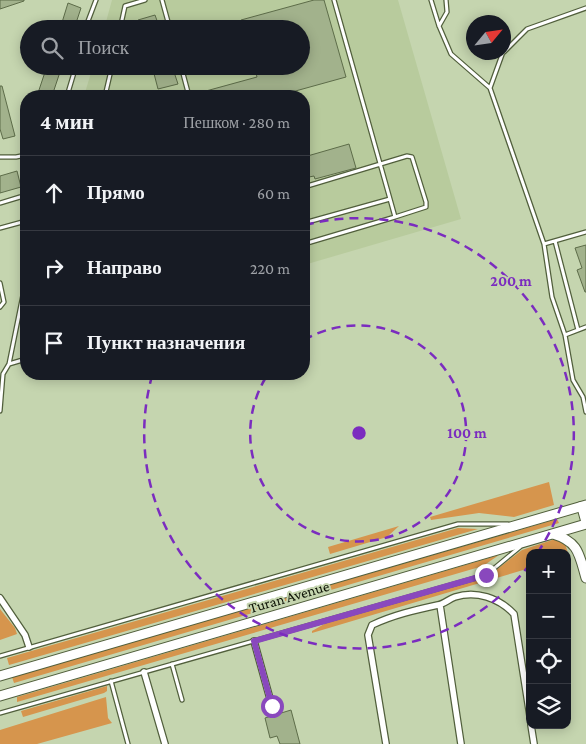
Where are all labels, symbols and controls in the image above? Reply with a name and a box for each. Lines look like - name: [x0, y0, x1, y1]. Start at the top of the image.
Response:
- north arrow: [466, 15, 511, 60]
- search box: [20, 20, 310, 75]
- icon: search: [38, 34, 66, 62]
- text: Поиск: [78, 37, 129, 58]
- text: 4 мин: [40, 110, 94, 134]
- text: Пешком · 280 m: [183, 114, 290, 131]
- icon: ahead: [40, 179, 68, 207]
- text: Прямо: [87, 182, 145, 203]
- text: 60 m: [257, 185, 290, 202]
- icon: right: [40, 254, 68, 282]
- text: Направо: [87, 257, 162, 278]
- text: 220 m: [250, 260, 290, 277]
- text: 200 m: [490, 273, 532, 289]
- icon: arrive: [40, 329, 68, 357]
- text: Пункт назначения: [87, 332, 245, 353]
- centre of rings: [350, 424, 368, 442]
- text: 100 m: [447, 425, 487, 441]
- map controls: [526, 549, 571, 729]
- button: +: [526, 549, 571, 594]
- route end: [475, 564, 498, 587]
- street label: Turan Avenue: [247, 578, 332, 616]
- button: −: [526, 594, 571, 639]
- button: locate: [526, 639, 571, 684]
- button: layers: [526, 684, 571, 729]
- route start: [261, 695, 284, 718]

